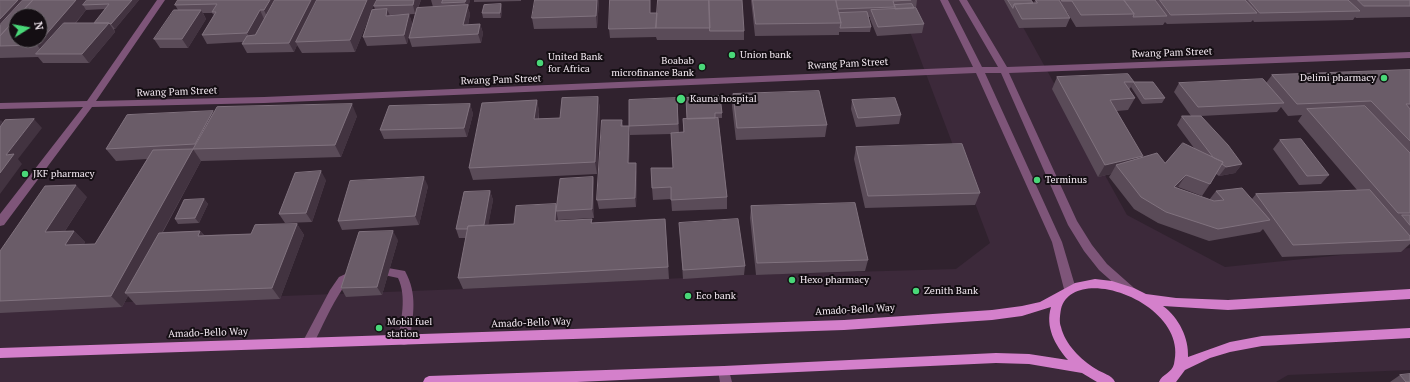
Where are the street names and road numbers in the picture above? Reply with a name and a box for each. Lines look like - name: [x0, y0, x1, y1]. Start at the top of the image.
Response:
- street label: Rwang Pam Street: [1131, 46, 1213, 60]
- street label: Rwang Pam Street: [807, 56, 889, 72]
- street label: Rwang Pam Street: [460, 73, 542, 87]
- street label: Rwang Pam Street: [136, 85, 218, 99]
- street label: Amado-Bello Way: [815, 302, 895, 318]
- street label: Amado-Bello Way: [491, 316, 571, 330]
- street label: Amado-Bello Way: [168, 326, 248, 340]

